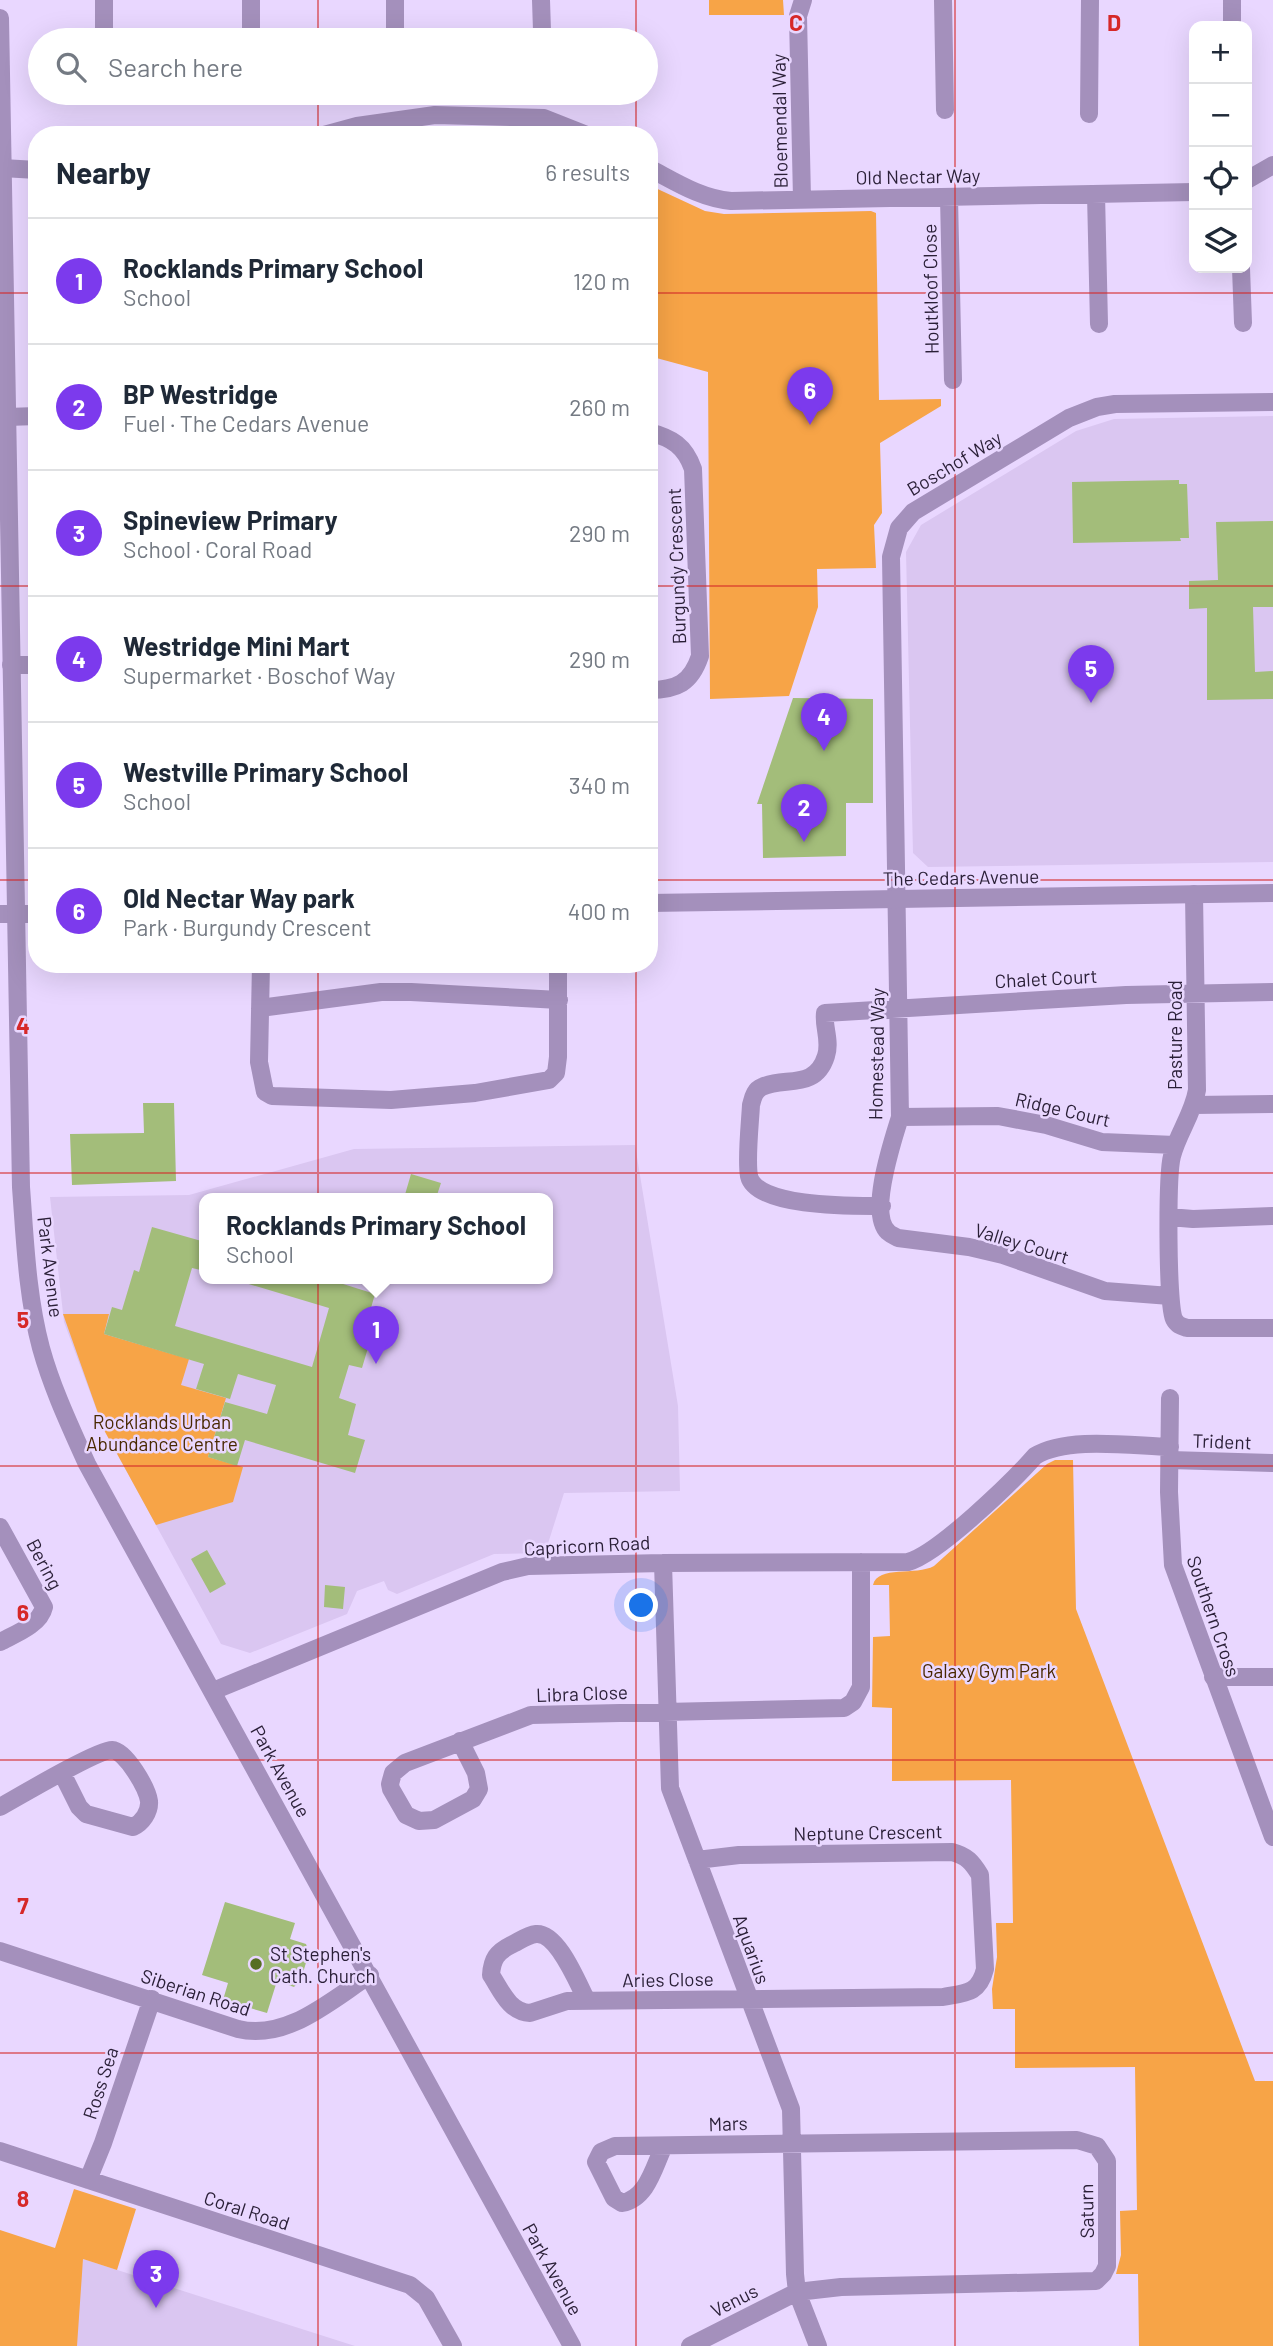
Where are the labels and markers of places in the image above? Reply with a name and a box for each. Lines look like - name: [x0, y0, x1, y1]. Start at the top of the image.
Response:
- pin: 6: [787, 367, 833, 425]
- pin: 5: [1068, 645, 1114, 703]
- pin: 4: [801, 693, 847, 751]
- pin: 2: [781, 784, 827, 842]
- pin: 1: [353, 1306, 399, 1364]
- place label: St Stephen's Cath. Church: [270, 1942, 376, 1987]
- marker: St Stephen's Cath. Church: [248, 1956, 264, 1972]
- pin: 3: [133, 2250, 179, 2308]

